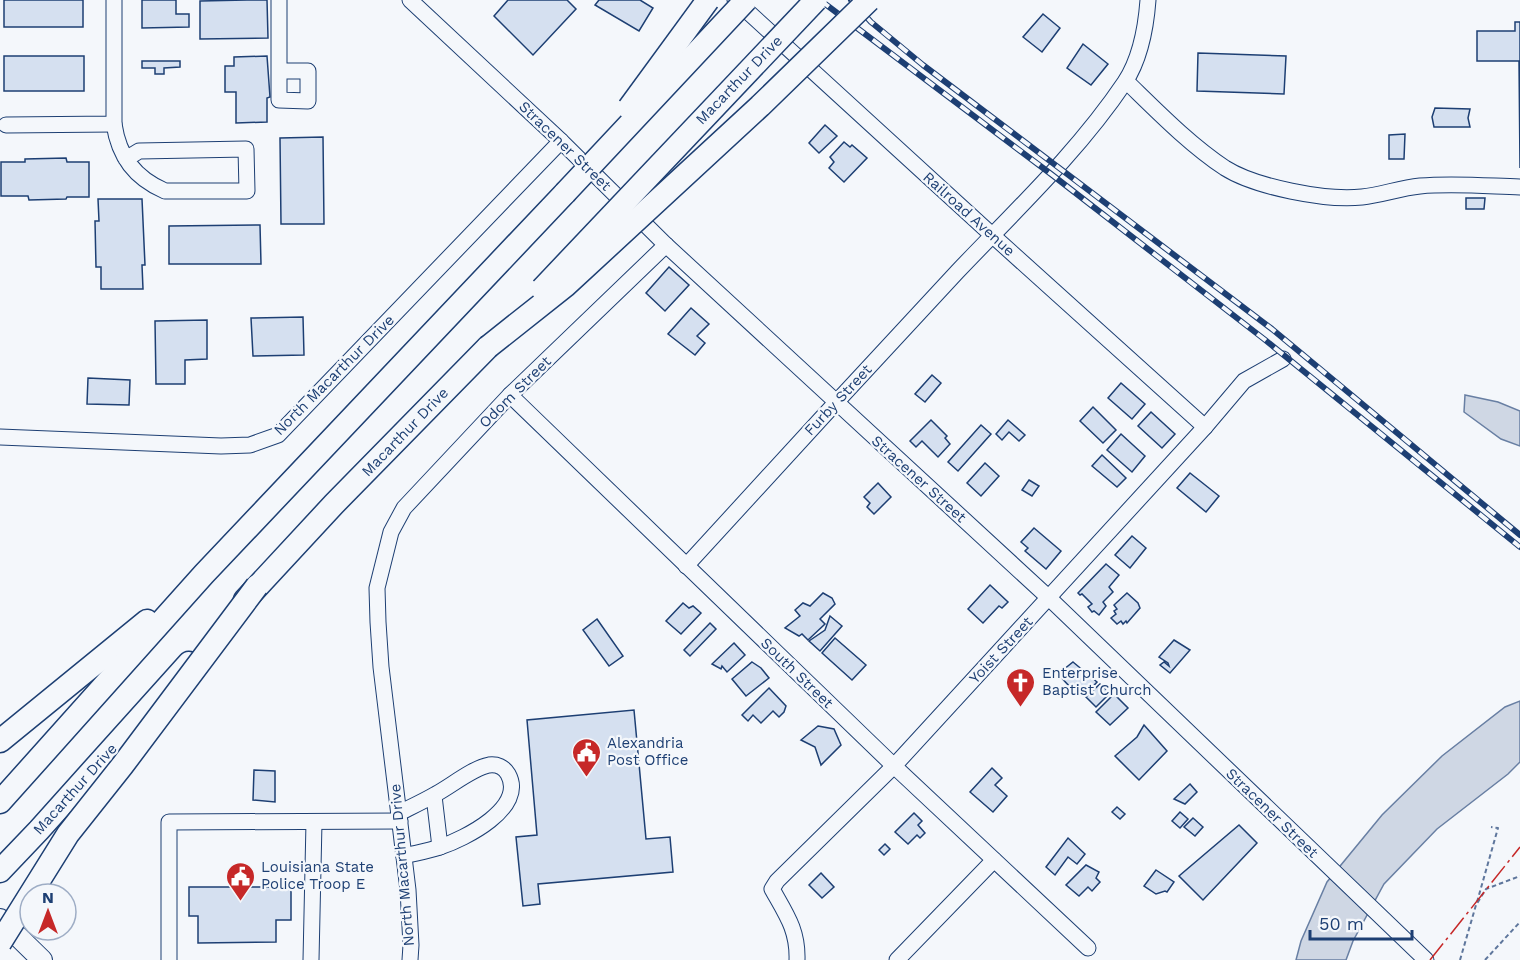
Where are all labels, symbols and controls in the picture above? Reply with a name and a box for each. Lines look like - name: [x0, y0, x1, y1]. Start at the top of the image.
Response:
- street label: Macarthur Drive: [692, 32, 786, 128]
- street label: Stracener Street: [515, 97, 615, 195]
- street label: Railroad Avenue: [919, 168, 1019, 260]
- street label: North Macarthur Drive: [270, 311, 398, 439]
- street label: Odom Street: [475, 352, 555, 432]
- street label: Furby Street: [800, 360, 876, 439]
- street label: Macarthur Drive: [358, 384, 452, 480]
- street label: Stracener Street: [868, 432, 971, 527]
- street label: Yoist Street: [965, 612, 1037, 687]
- street label: South Street: [757, 634, 837, 713]
- place label: Enterprise Baptist Church: [1042, 664, 1152, 699]
- church icon: Enterprise Baptist Church: [1005, 666, 1037, 708]
- place label: Alexandria Post Office: [607, 734, 688, 769]
- public building icon: Alexandria Post Office: [570, 736, 602, 778]
- street label: Macarthur Drive: [29, 740, 121, 838]
- street label: Stracener Street: [1222, 764, 1322, 862]
- street label: North Macarthur Drive: [386, 783, 418, 947]
- place label: Louisiana State Police Troop E: [261, 858, 374, 893]
- public building icon: Louisiana State Police Troop E: [224, 860, 256, 902]
- north arrow: [18, 882, 78, 942]
- text: N: [42, 888, 54, 907]
- scale bar: [1310, 903, 1412, 941]
- text: 50 m: [1319, 913, 1364, 934]

